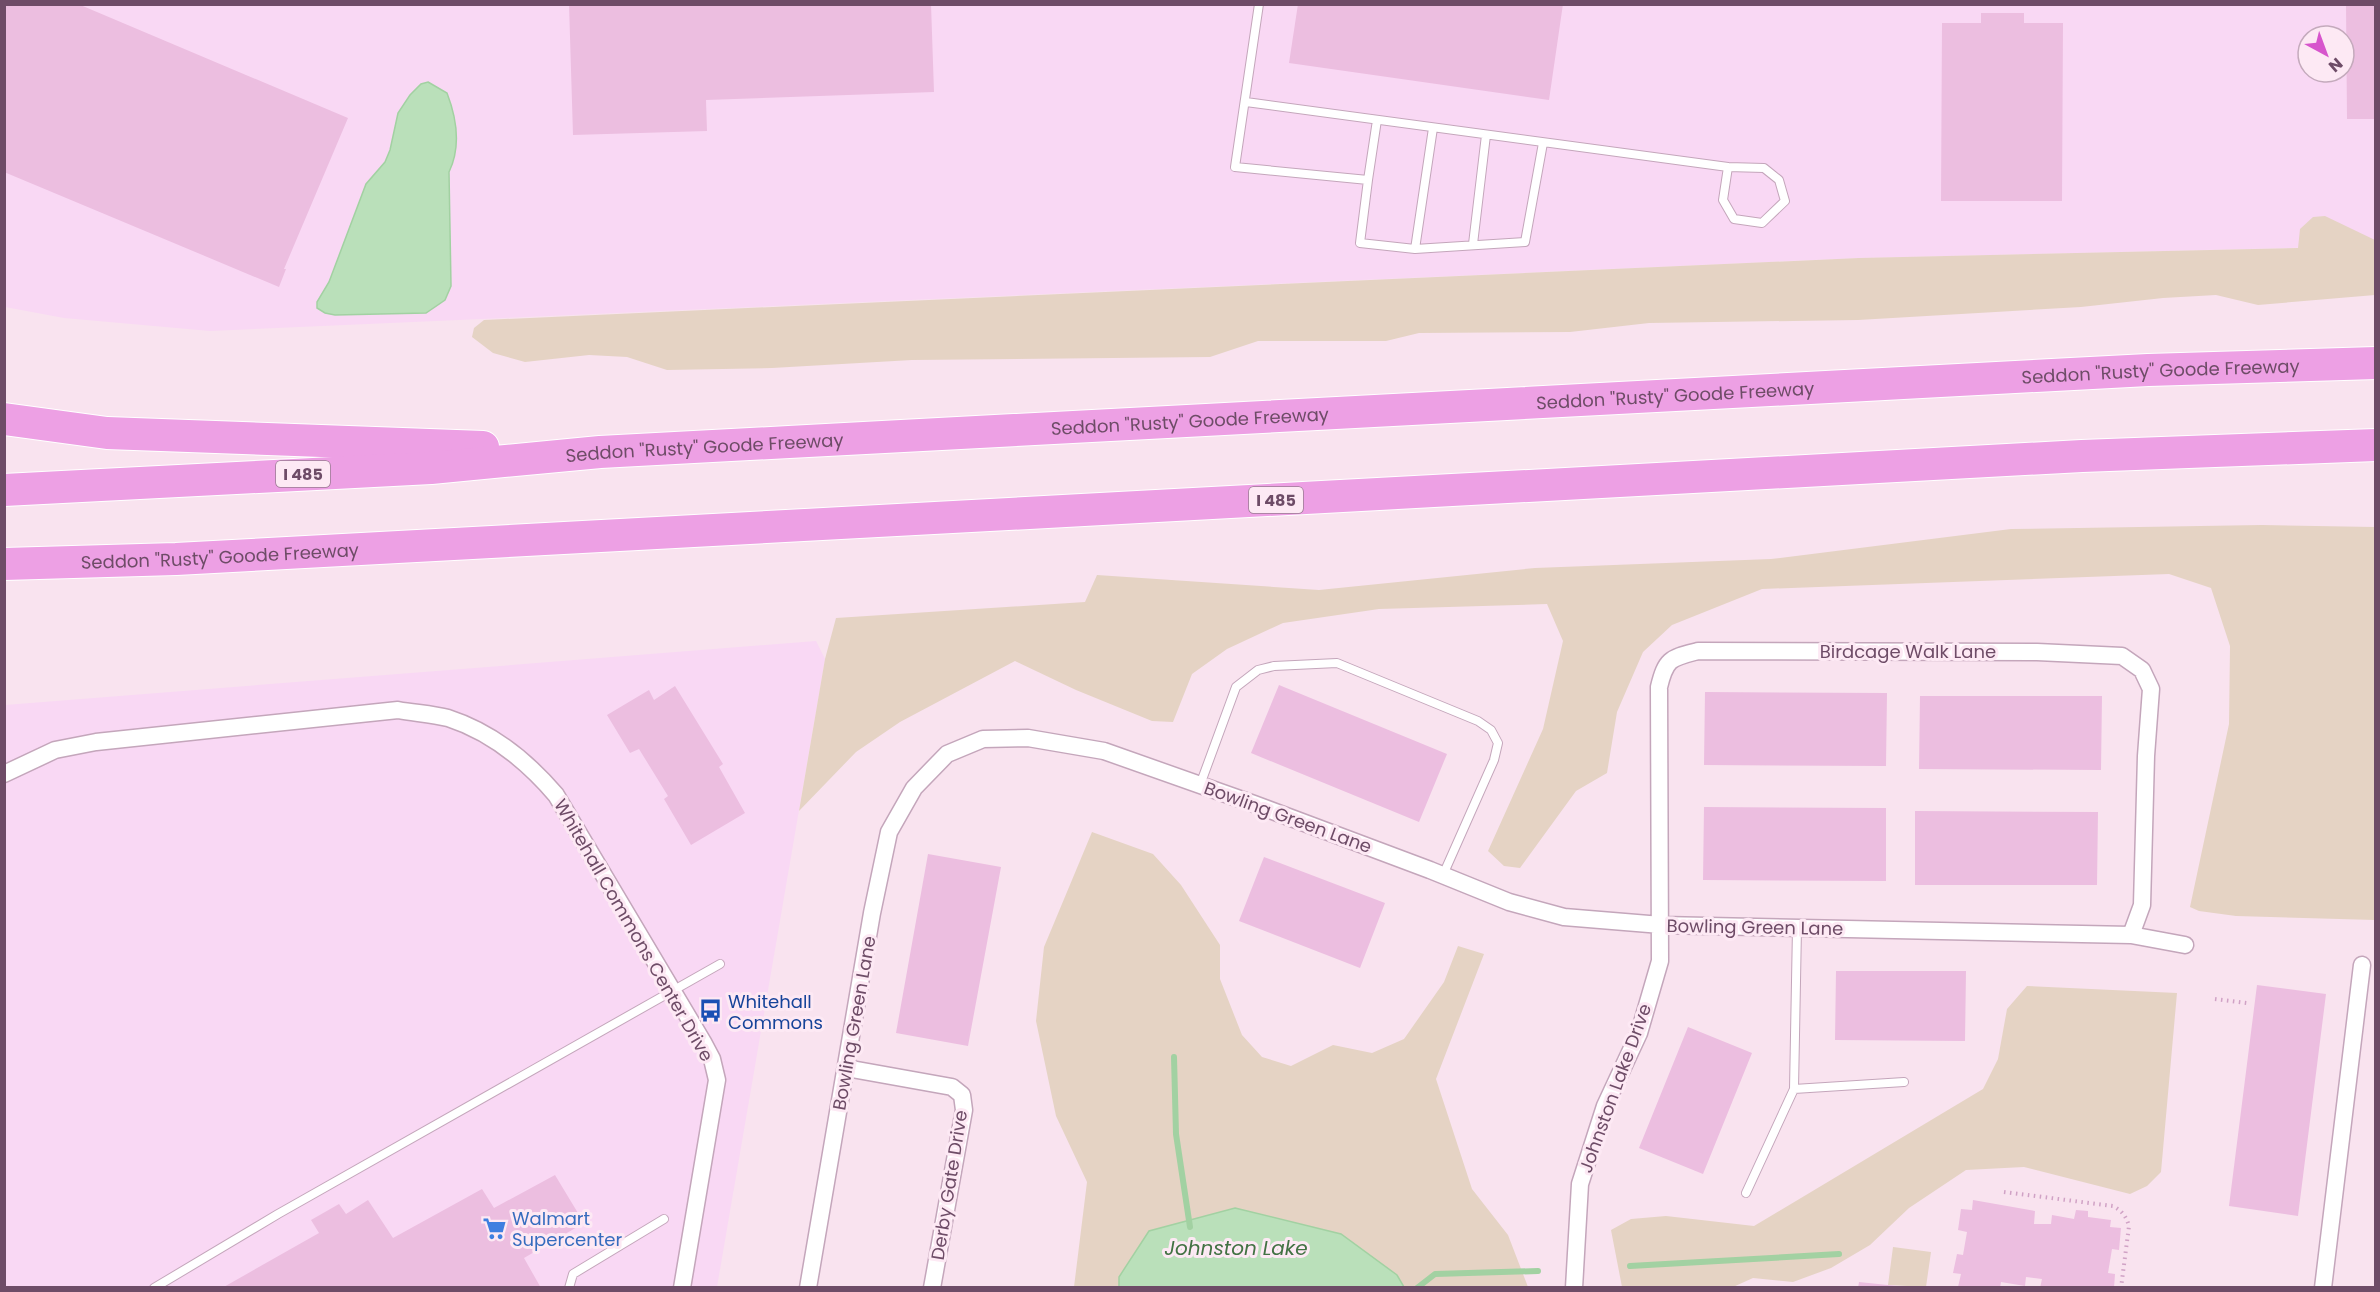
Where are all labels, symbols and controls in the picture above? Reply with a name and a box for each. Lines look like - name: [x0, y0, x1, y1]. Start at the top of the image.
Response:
- north arrow: [2296, 24, 2356, 84]
- text: N: [2323, 52, 2348, 78]
- street label: Seddon "Rusty" Goode Freeway: [2021, 353, 2300, 389]
- street label: Seddon "Rusty" Goode Freeway: [1536, 375, 1815, 415]
- street label: Seddon "Rusty" Goode Freeway: [1050, 401, 1329, 441]
- street label: Seddon "Rusty" Goode Freeway: [564, 427, 844, 468]
- road number: I 485: [276, 461, 330, 487]
- road number: I 485: [1249, 487, 1303, 513]
- street label: Seddon "Rusty" Goode Freeway: [80, 537, 360, 574]
- street label: Birdcage Walk Lane: [1820, 639, 1996, 664]
- street label: Bowling Green Lane: [1201, 775, 1375, 859]
- street label: Whitehall Commons Center Drive: [548, 794, 720, 1066]
- street label: Bowling Green Lane: [1666, 913, 1844, 941]
- street label: Bowling Green Lane: [826, 934, 882, 1112]
- place label: Whitehall Commons: [728, 989, 823, 1035]
- bus stop icon: Whitehall Commons: [697, 998, 723, 1024]
- street label: Johnston Lake Drive: [1573, 1000, 1657, 1176]
- street label: Derby Gate Drive: [925, 1108, 973, 1262]
- place label: Walmart Supercenter: [512, 1206, 622, 1252]
- supermarket icon: Walmart Supercenter: [481, 1215, 507, 1241]
- water label: Johnston Lake: [1164, 1234, 1308, 1262]

